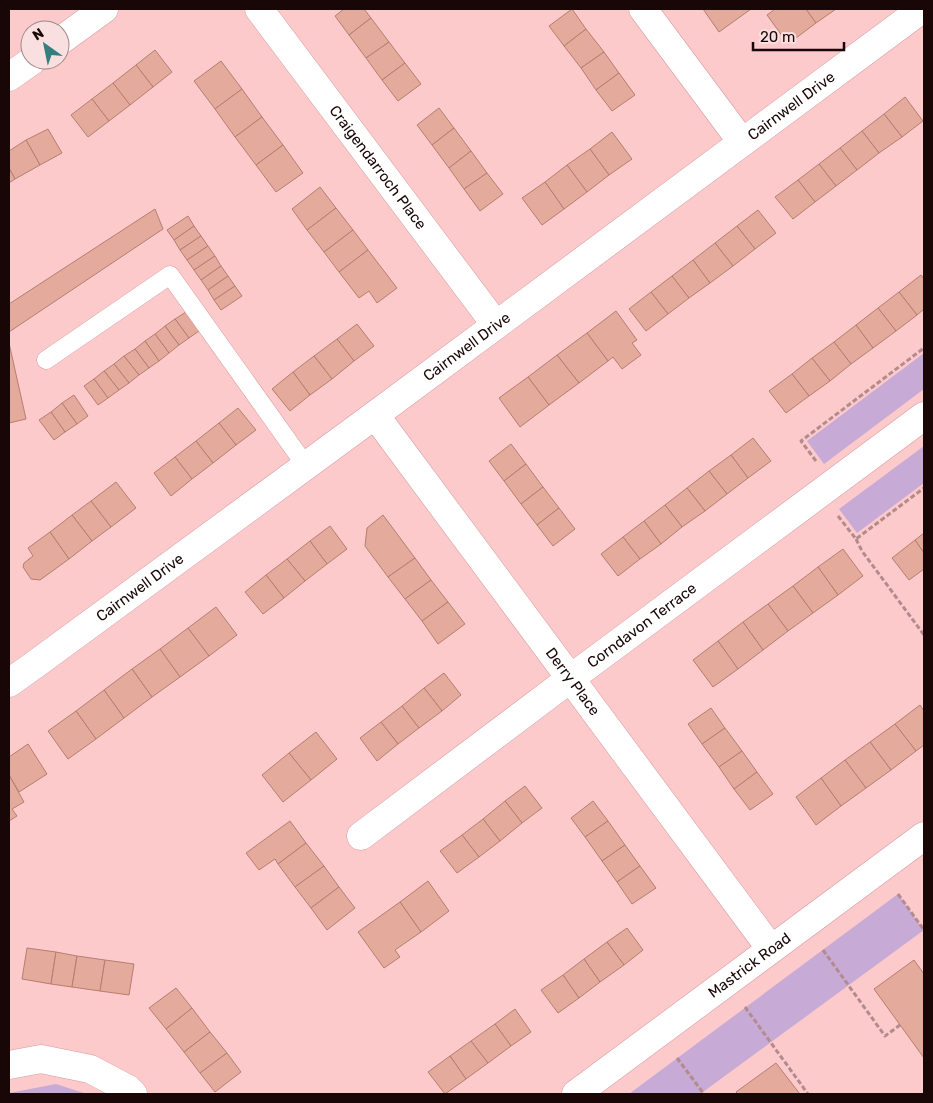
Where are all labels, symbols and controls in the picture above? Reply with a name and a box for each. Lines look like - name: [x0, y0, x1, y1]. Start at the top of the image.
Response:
- north arrow: [20, 20, 70, 70]
- scale bar: [753, 20, 844, 52]
- text: N: [29, 25, 47, 44]
- text: 20 m: [760, 28, 795, 46]
- street label: Cairnwell Drive: [744, 68, 838, 144]
- street label: Craigendarroch Place: [325, 102, 430, 233]
- street label: Cairnwell Drive: [420, 309, 514, 385]
- street label: Cairnwell Drive: [93, 550, 187, 626]
- street label: Corndavon Terrace: [584, 579, 700, 672]
- street label: Derry Place: [542, 644, 604, 719]
- street label: Mastrick Road: [705, 929, 794, 1002]

